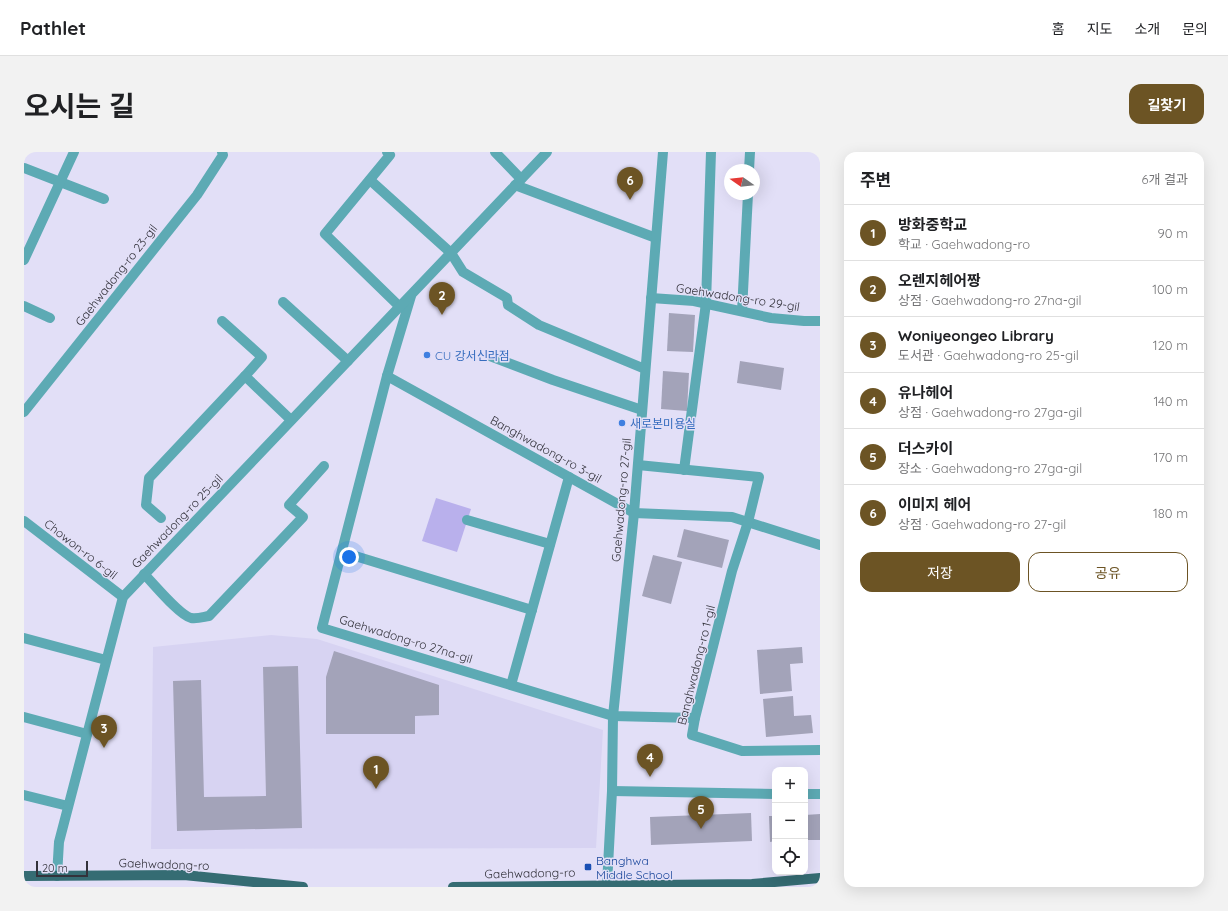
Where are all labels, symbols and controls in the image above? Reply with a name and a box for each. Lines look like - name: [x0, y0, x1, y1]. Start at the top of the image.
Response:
- text: Pathlet: [20, 16, 86, 40]
- text: 홈: [1052, 20, 1065, 38]
- text: 지도: [1087, 20, 1112, 38]
- text: 소개: [1134, 20, 1160, 38]
- text: 문의: [1182, 20, 1208, 38]
- button: 길찾기: [1129, 84, 1204, 124]
- text: 오시는 길: [24, 88, 135, 123]
- north arrow: [724, 164, 760, 200]
- pin: 6: [617, 167, 643, 200]
- text: 주변: [860, 169, 891, 190]
- text: 6개 결과: [1142, 171, 1188, 187]
- text: 방화중학교: [898, 215, 967, 234]
- street label: Gaehwadong-ro 23-gil: [72, 221, 160, 329]
- text: 1: [870, 225, 876, 241]
- text: 90 m: [1158, 225, 1188, 241]
- text: 학교 · Gaehwadong-ro: [898, 236, 1030, 252]
- text: 오렌지헤어짱: [898, 271, 981, 290]
- street label: Gaehwadong-ro 29-gil: [675, 280, 801, 314]
- text: 2: [869, 281, 877, 297]
- text: 100 m: [1152, 281, 1188, 297]
- pin: 2: [429, 282, 455, 315]
- text: 상점 · Gaehwadong-ro 27na-gil: [898, 292, 1082, 308]
- text: Woniyeongeo Library: [898, 326, 1054, 345]
- text: 3: [870, 337, 876, 353]
- text: 120 m: [1153, 337, 1188, 353]
- text: 도서관 · Gaehwadong-ro 25-gil: [898, 347, 1079, 363]
- place label: CU 강서신라점: [435, 348, 510, 363]
- marker: CU 강서신라점: [422, 350, 432, 360]
- text: 유나헤어: [898, 383, 953, 402]
- text: 4: [869, 393, 877, 409]
- text: 140 m: [1153, 393, 1188, 409]
- text: 상점 · Gaehwadong-ro 27ga-gil: [898, 404, 1082, 420]
- street label: Banghwadong-ro 3-gil: [488, 412, 604, 486]
- place label: 새로본미용실: [630, 416, 696, 431]
- marker: 새로본미용실: [617, 418, 627, 428]
- street label: Gaehwadong-ro 27-gil: [608, 437, 634, 563]
- text: 더스카이: [898, 439, 953, 458]
- text: 5: [869, 449, 877, 465]
- text: 170 m: [1153, 449, 1188, 465]
- text: 장소 · Gaehwadong-ro 27ga-gil: [898, 460, 1082, 476]
- street label: Gaehwadong-ro 25-gil: [128, 471, 226, 571]
- text: 이미지 헤어: [898, 495, 971, 514]
- text: 6: [869, 505, 877, 521]
- text: 180 m: [1153, 505, 1188, 521]
- street label: Chowon-ro 6-gil: [41, 516, 121, 582]
- text: 상점 · Gaehwadong-ro 27-gil: [898, 516, 1066, 532]
- your location: [339, 547, 359, 567]
- button: 저장: [860, 552, 1020, 592]
- button: 공유: [1028, 552, 1188, 592]
- street label: Banghwadong-ro 1-gil: [674, 603, 718, 727]
- street label: Gaehwadong-ro 27na-gil: [338, 612, 474, 666]
- pin: 3: [91, 715, 117, 748]
- pin: 4: [637, 744, 663, 777]
- pin: 1: [363, 756, 389, 789]
- map controls: [772, 767, 808, 875]
- button: +: [772, 767, 808, 803]
- pin: 5: [688, 796, 714, 829]
- button: −: [772, 803, 808, 839]
- button: locate: [772, 839, 808, 875]
- place label: Banghwa Middle School: [596, 853, 673, 882]
- street label: Gaehwadong-ro: [118, 855, 210, 873]
- scale bar: [36, 859, 88, 878]
- text: 20 m: [42, 861, 68, 875]
- marker: Banghwa Middle School: [583, 862, 593, 872]
- street label: Gaehwadong-ro: [484, 865, 576, 881]

